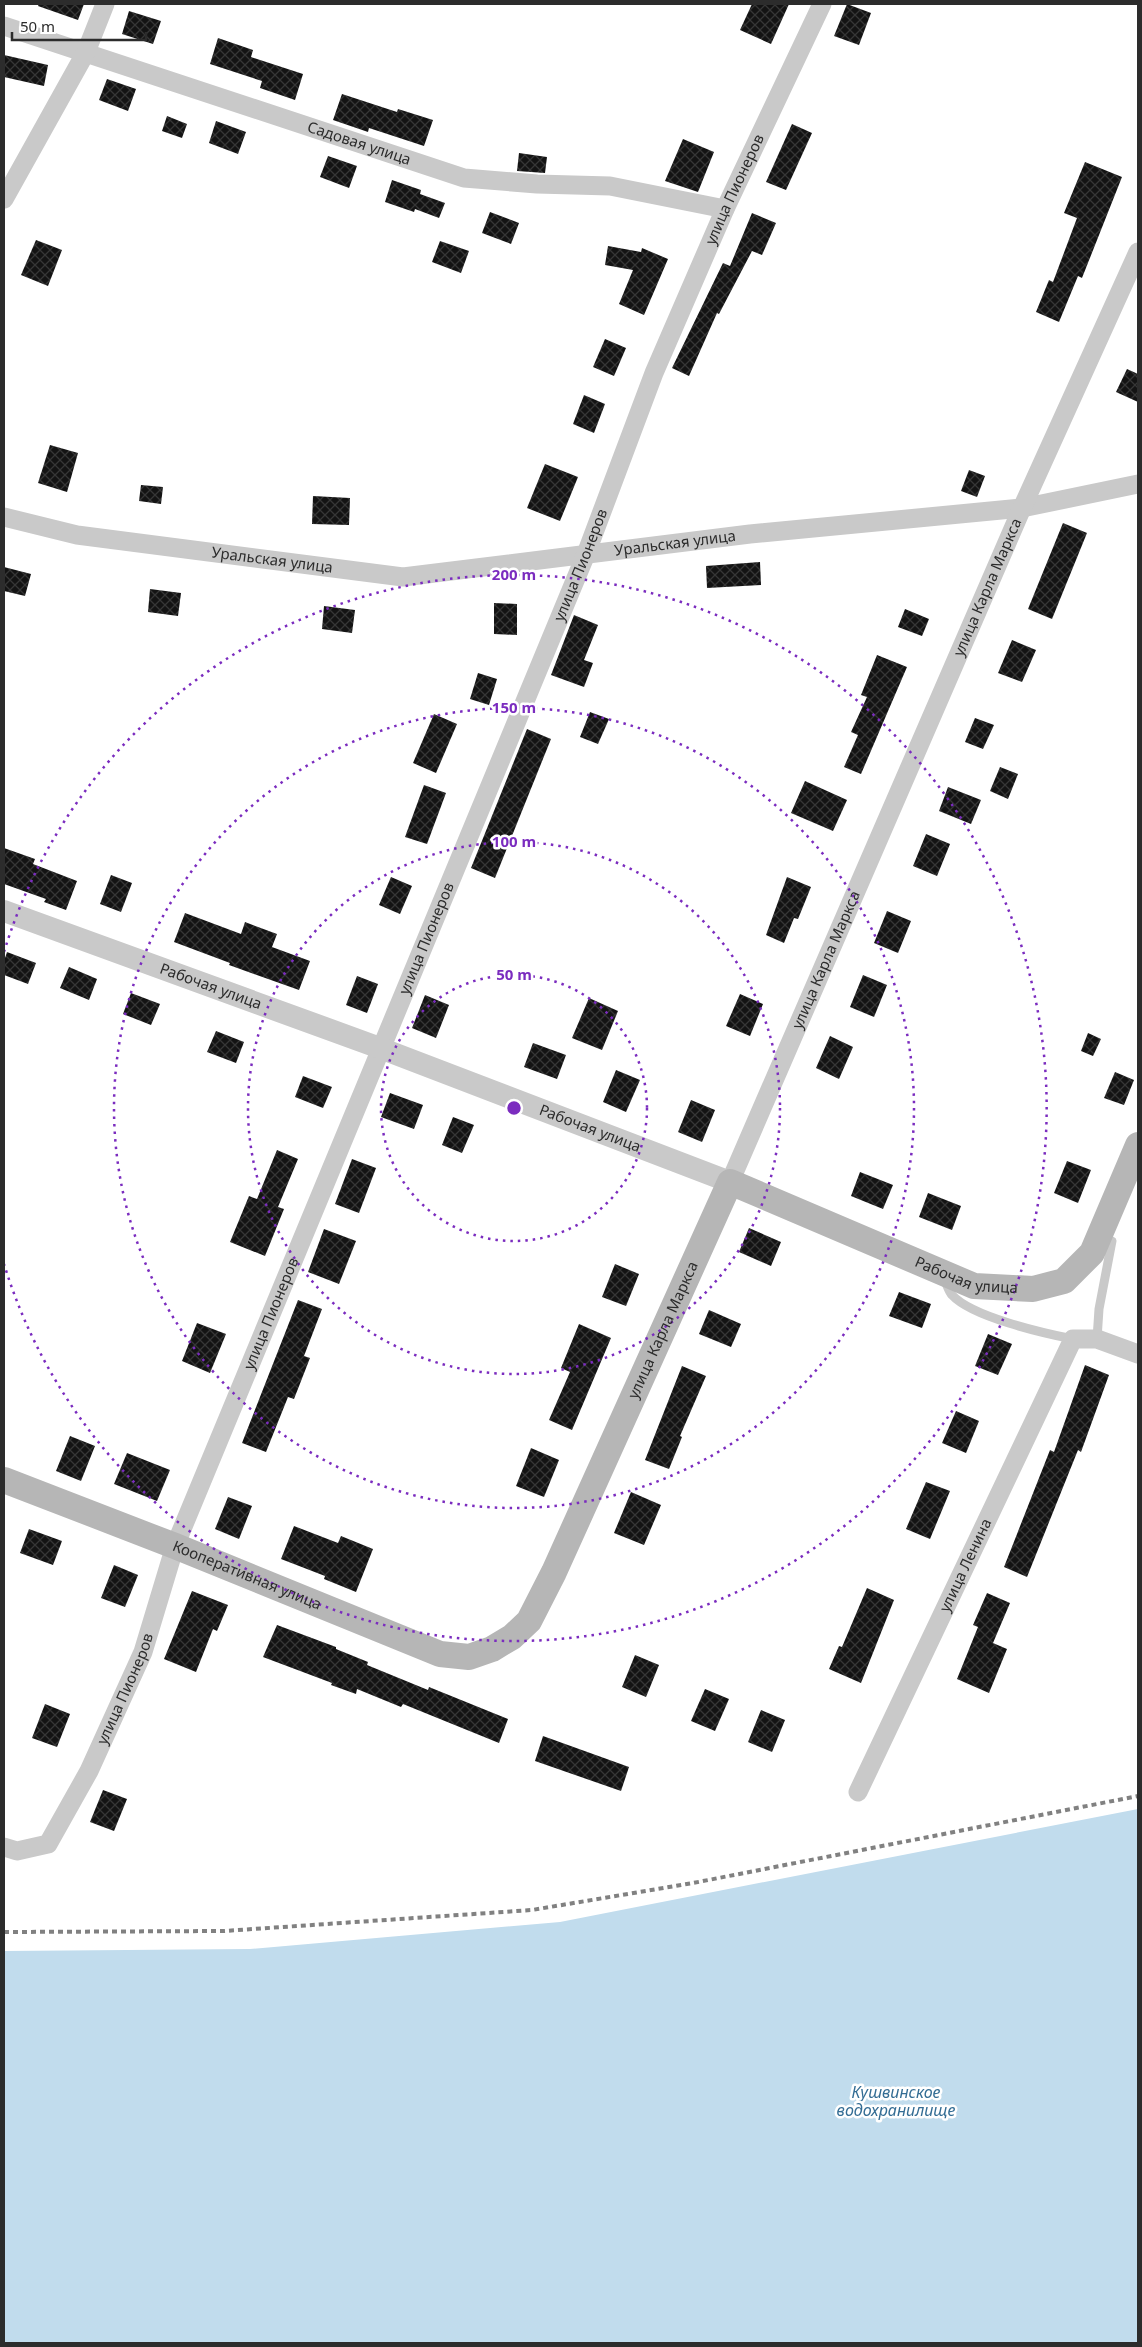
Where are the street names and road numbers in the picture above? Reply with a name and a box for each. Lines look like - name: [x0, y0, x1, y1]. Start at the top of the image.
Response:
- street label: Садовая улица: [305, 116, 414, 169]
- street label: улица Пионеров: [700, 131, 768, 248]
- street label: улица Пионеров: [548, 506, 611, 624]
- street label: улица Карла Маркса: [948, 515, 1025, 659]
- street label: Уральская улица: [613, 525, 737, 560]
- street label: Уральская улица: [210, 541, 334, 577]
- street label: улица Пионеров: [394, 879, 458, 997]
- street label: улица Карла Маркса: [787, 887, 864, 1032]
- street label: Рабочая улица: [157, 958, 265, 1013]
- street label: Рабочая улица: [537, 1099, 644, 1156]
- street label: Рабочая улица: [912, 1251, 1018, 1297]
- street label: улица Пионеров: [238, 1254, 302, 1372]
- street label: улица Карла Маркса: [623, 1258, 702, 1402]
- street label: улица Ленина: [934, 1515, 995, 1615]
- street label: Кооперативная улица: [170, 1535, 325, 1614]
- street label: улица Пионеров: [91, 1631, 157, 1747]

